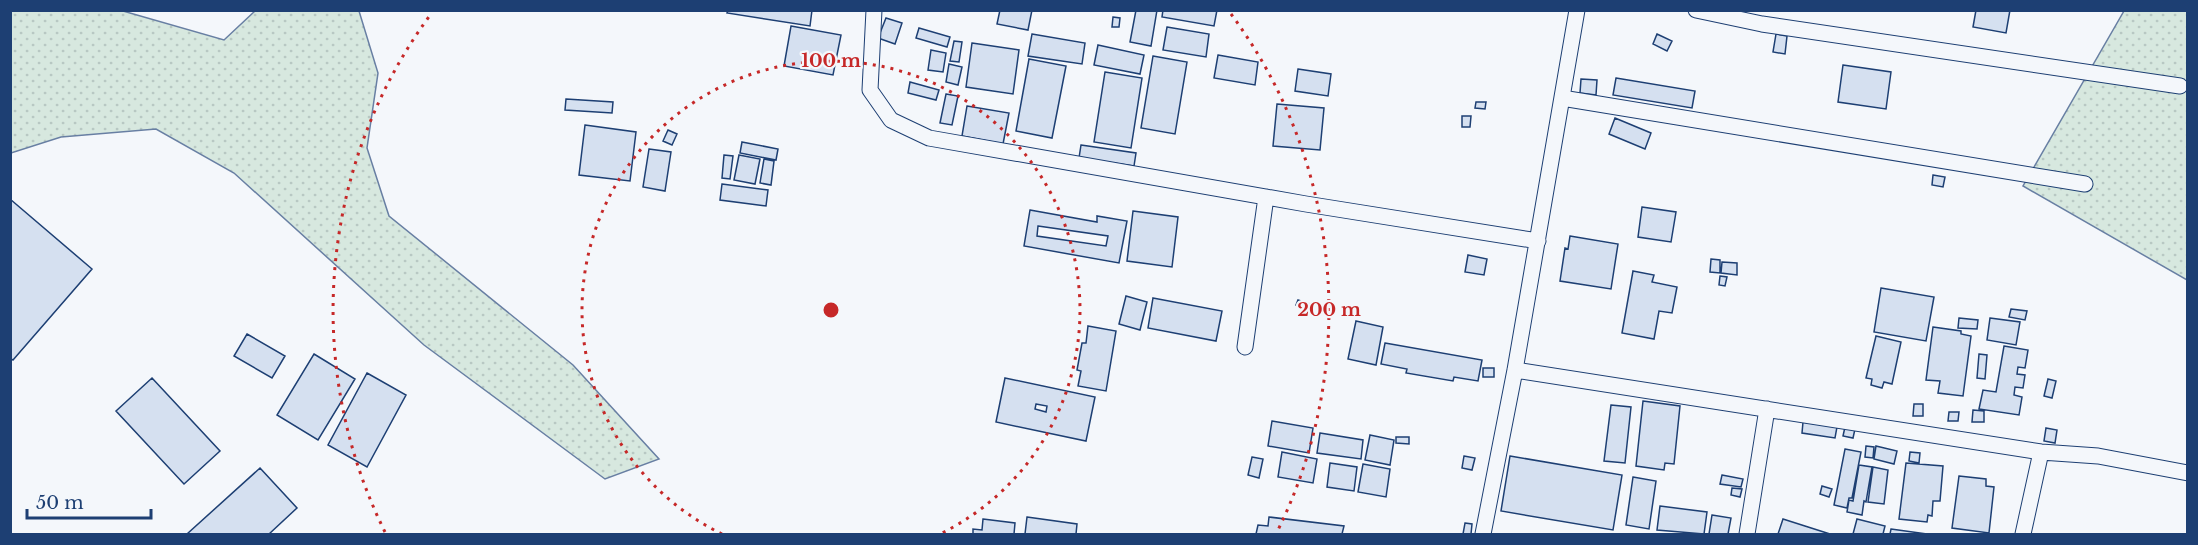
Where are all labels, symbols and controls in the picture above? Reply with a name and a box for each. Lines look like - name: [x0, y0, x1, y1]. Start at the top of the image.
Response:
- text: 100 m: [801, 50, 861, 72]
- text: 200 m: [1297, 299, 1361, 321]
- centre of rings: [821, 300, 841, 320]
- scale bar: [27, 482, 152, 520]
- text: 50 m: [36, 492, 84, 514]

